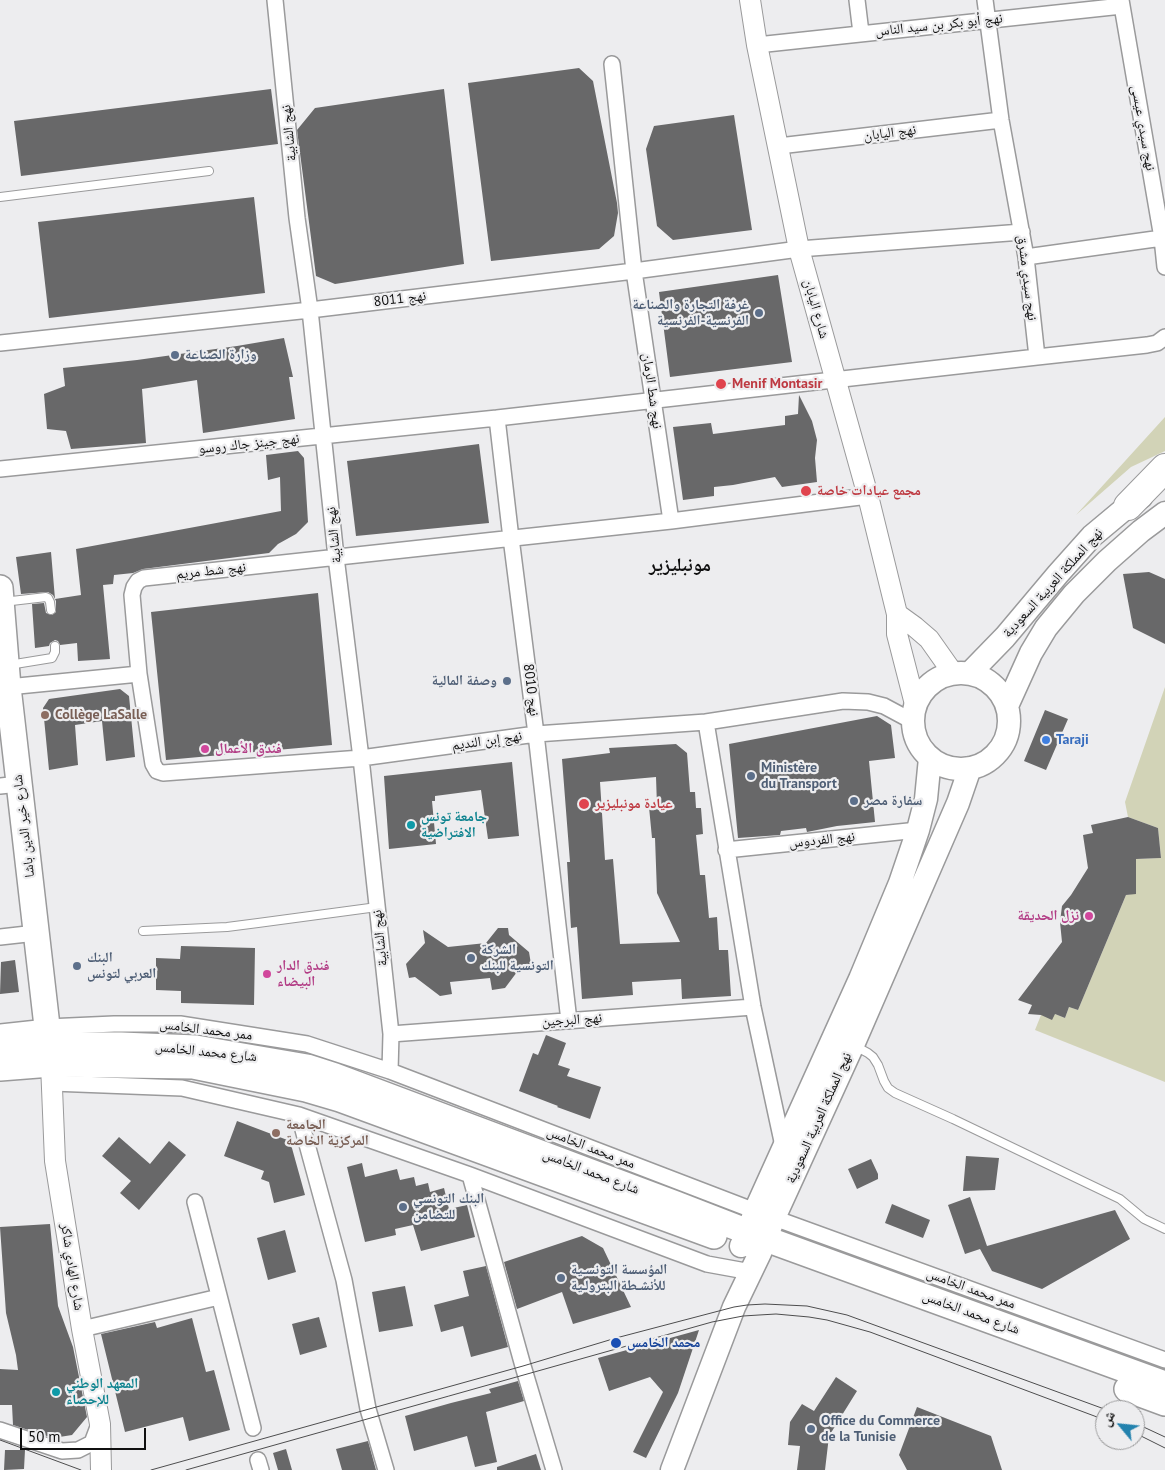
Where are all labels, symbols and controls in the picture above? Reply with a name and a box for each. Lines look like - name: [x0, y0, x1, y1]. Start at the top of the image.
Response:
- street label: نهج أبو بكر بن سيد الناس: [875, 10, 1003, 40]
- street label: نهج سيدي عيسى: [1127, 84, 1159, 172]
- street label: نهج الشابية: [278, 104, 300, 162]
- street label: نهج اليابان: [863, 121, 917, 145]
- street label: نهج سيدي مشرق: [1013, 234, 1041, 322]
- street label: شارع اليابان: [800, 277, 832, 341]
- street label: نهج 8011: [373, 287, 427, 311]
- place label: غرفة التجارة والصناعة الفرنسية-الفرنسية: [632, 297, 749, 330]
- marker: غرفة التجارة والصناعة الفرنسية-الفرنسية: [753, 307, 765, 319]
- place label: وزارة الصناعة: [185, 347, 257, 363]
- marker: وزارة الصناعة: [169, 349, 181, 361]
- street label: نهج شط الرمان: [638, 352, 666, 430]
- place label: Menif Montasir: [732, 376, 823, 392]
- marker: Menif Montasir: [714, 377, 728, 391]
- street label: نهج جينز جاك روسو: [198, 430, 300, 458]
- place label: مجمع عيادات خاصة: [817, 483, 921, 499]
- marker: مجمع عيادات خاصة: [799, 484, 813, 498]
- street label: نهج الشابية: [323, 506, 345, 564]
- street label: نهج المملكة العربية السعودية: [999, 525, 1107, 641]
- district label: مونبليزير: [649, 555, 711, 577]
- street label: نهج شط مريم: [175, 559, 247, 583]
- street label: نهج 8010: [519, 663, 543, 717]
- place label: وصفة المالية: [432, 673, 497, 689]
- marker: وصفة المالية: [501, 675, 513, 687]
- place label: Collège LaSalle: [55, 707, 147, 723]
- marker: Collège LaSalle: [39, 709, 51, 721]
- street label: نهج إبن النديم: [451, 728, 523, 754]
- place label: Taraji: [1056, 732, 1089, 748]
- marker: Taraji: [1040, 734, 1052, 746]
- place label: فندق الأعمال: [215, 741, 282, 757]
- marker: فندق الأعمال: [199, 743, 211, 755]
- place label: Ministère du Transport: [761, 760, 837, 792]
- marker: Ministère du Transport: [745, 770, 757, 782]
- street label: شارع خير الدين باشا: [9, 774, 39, 878]
- place label: سفارة مصر: [864, 793, 922, 809]
- marker: سفارة مصر: [848, 795, 860, 807]
- place label: عيادة مونبليزير: [595, 796, 673, 812]
- marker: عيادة مونبليزير: [577, 797, 591, 811]
- place label: جامعة تونس الافتراضية: [421, 809, 487, 842]
- marker: جامعة تونس الافتراضية: [405, 819, 417, 831]
- street label: نهج الفردوس: [788, 828, 856, 852]
- place label: نزل الحديقة: [1017, 908, 1079, 924]
- street label: نهج الشابية: [369, 909, 391, 967]
- marker: نزل الحديقة: [1083, 910, 1095, 922]
- place label: الشركة التونسية للبنك: [481, 942, 554, 974]
- place label: البنك العربي لتونس: [87, 950, 156, 982]
- marker: الشركة التونسية للبنك: [465, 952, 477, 964]
- place label: فندق الدار البيضاء: [277, 958, 330, 990]
- marker: البنك العربي لتونس: [71, 960, 83, 972]
- marker: فندق الدار البيضاء: [261, 968, 273, 980]
- street label: نهج البرجين: [541, 1010, 603, 1030]
- street label: ممر محمد الخامس: [159, 1016, 253, 1044]
- street label: شارع محمد الخامس: [154, 1038, 258, 1066]
- street label: نهج المملكة العربية السعودية: [783, 1050, 855, 1186]
- place label: الجامعة المركزية الخاصة: [286, 1117, 369, 1150]
- street label: ممر محمد الخامس: [544, 1123, 638, 1173]
- marker: الجامعة المركزية الخاصة: [270, 1127, 282, 1139]
- street label: شارع محمد الخامس: [540, 1146, 642, 1198]
- place label: البنك التونسي للتضامن: [413, 1191, 484, 1224]
- marker: البنك التونسي للتضامن: [397, 1201, 409, 1213]
- street label: شارع الهادي شاكر: [57, 1222, 87, 1312]
- place label: المؤسسة التونسـية للأنشـطة البترولـية: [571, 1262, 667, 1294]
- street label: ممر محمد الخامس: [924, 1265, 1018, 1313]
- marker: المؤسسة التونسـية للأنشـطة البترولـية: [555, 1272, 567, 1284]
- street label: شارع محمد الخامس: [920, 1288, 1022, 1338]
- place label: محمد الخامس: [627, 1335, 700, 1351]
- marker: محمد الخامس: [609, 1336, 623, 1350]
- place label: المعهد الوطني للإحصاء: [66, 1376, 138, 1408]
- marker: المعهد الوطني للإحصاء: [50, 1386, 62, 1398]
- north arrow: [1095, 1400, 1145, 1450]
- text: ش: [1096, 1408, 1119, 1429]
- place label: Office du Commerce de la Tunisie: [821, 1413, 940, 1445]
- scale bar: [22, 1418, 149, 1450]
- marker: Office du Commerce de la Tunisie: [805, 1423, 817, 1435]
- text: 50 m: [28, 1427, 61, 1446]

